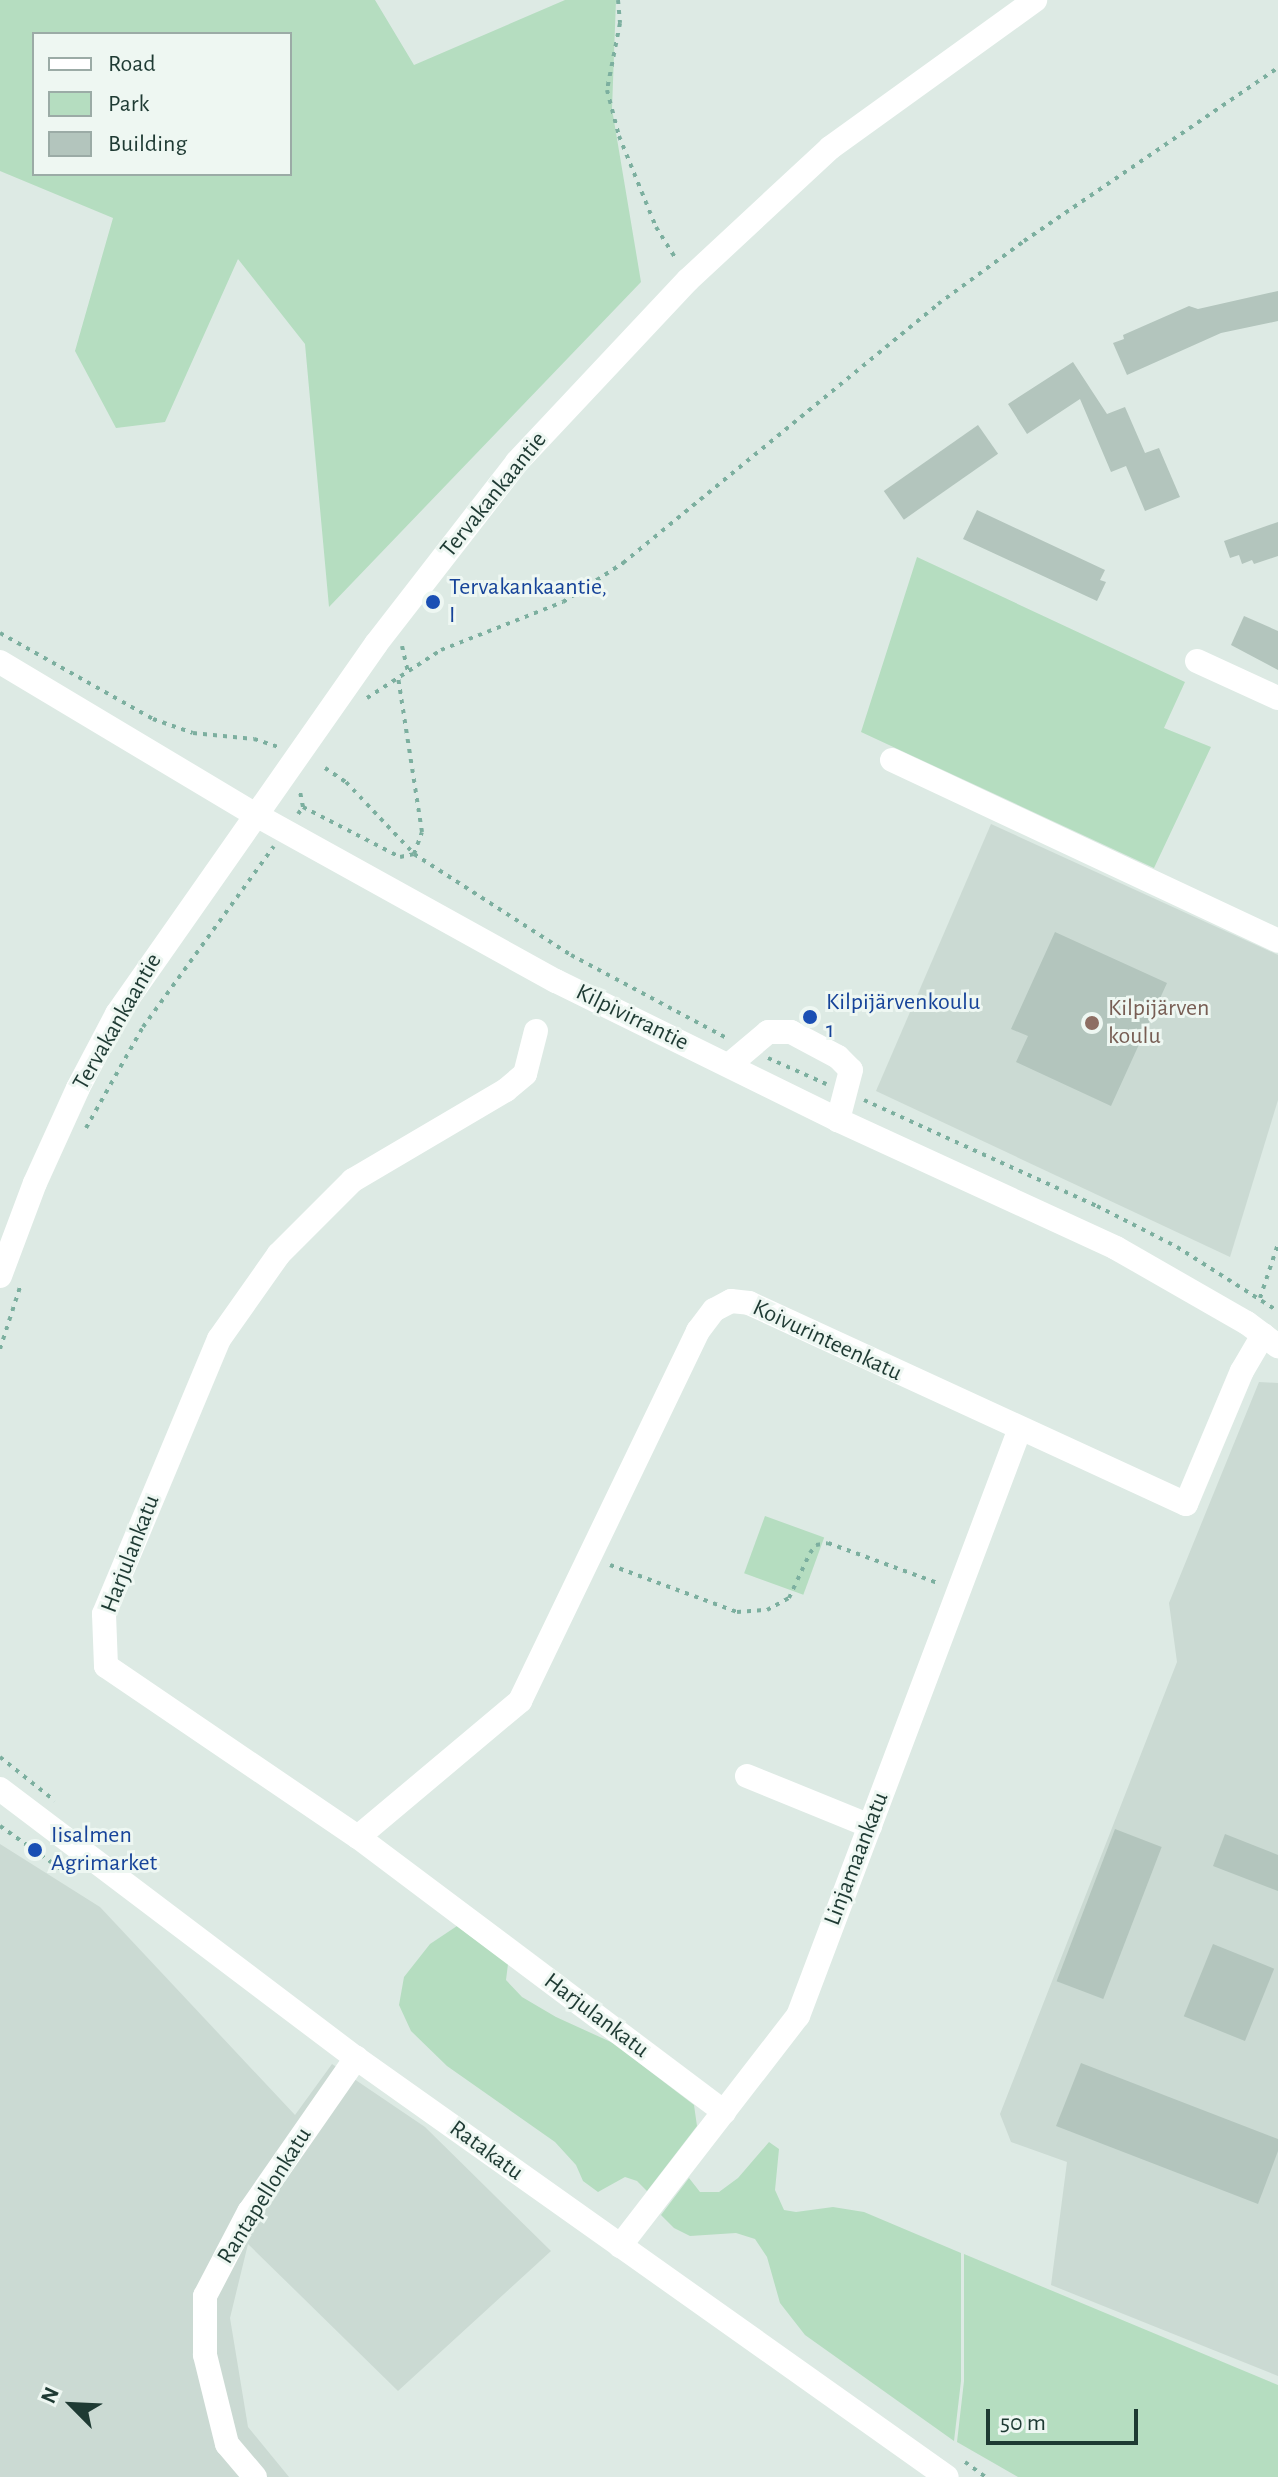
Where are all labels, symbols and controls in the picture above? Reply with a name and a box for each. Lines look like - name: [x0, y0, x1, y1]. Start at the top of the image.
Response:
- legend: [32, 32, 292, 176]
- text: Road: [108, 52, 156, 76]
- text: Park: [108, 92, 149, 116]
- text: Building: [108, 132, 187, 156]
- street label: Tervakankaantie: [435, 426, 553, 564]
- place label: Tervakankaantie, I: [449, 574, 607, 630]
- marker: Tervakankaantie, I: [424, 593, 442, 611]
- street label: Tervakankaantie: [67, 948, 169, 1096]
- street label: Kilpivirrantie: [571, 978, 693, 1058]
- place label: Kilpijärvenkoulu 1: [826, 989, 980, 1045]
- place label: Kilpijärven koulu: [1108, 995, 1209, 1051]
- marker: Kilpijärvenkoulu 1: [801, 1008, 819, 1026]
- marker: Kilpijärven koulu: [1083, 1014, 1101, 1032]
- street label: Koivurinteenkatu: [748, 1294, 906, 1388]
- street label: Harjulankatu: [95, 1491, 167, 1617]
- street label: Linjamaankatu: [818, 1788, 896, 1930]
- place label: Iisalmen Agrimarket: [51, 1822, 157, 1878]
- marker: Iisalmen Agrimarket: [26, 1841, 44, 1859]
- street label: Harjulankatu: [538, 1967, 654, 2065]
- street label: Ratakatu: [444, 2115, 528, 2187]
- street label: Rantapellonkatu: [212, 2123, 318, 2269]
- north arrow: [32, 2365, 112, 2445]
- text: N: [37, 2384, 63, 2407]
- scale bar: [990, 2393, 1142, 2443]
- text: 50 m: [1000, 2411, 1046, 2435]

